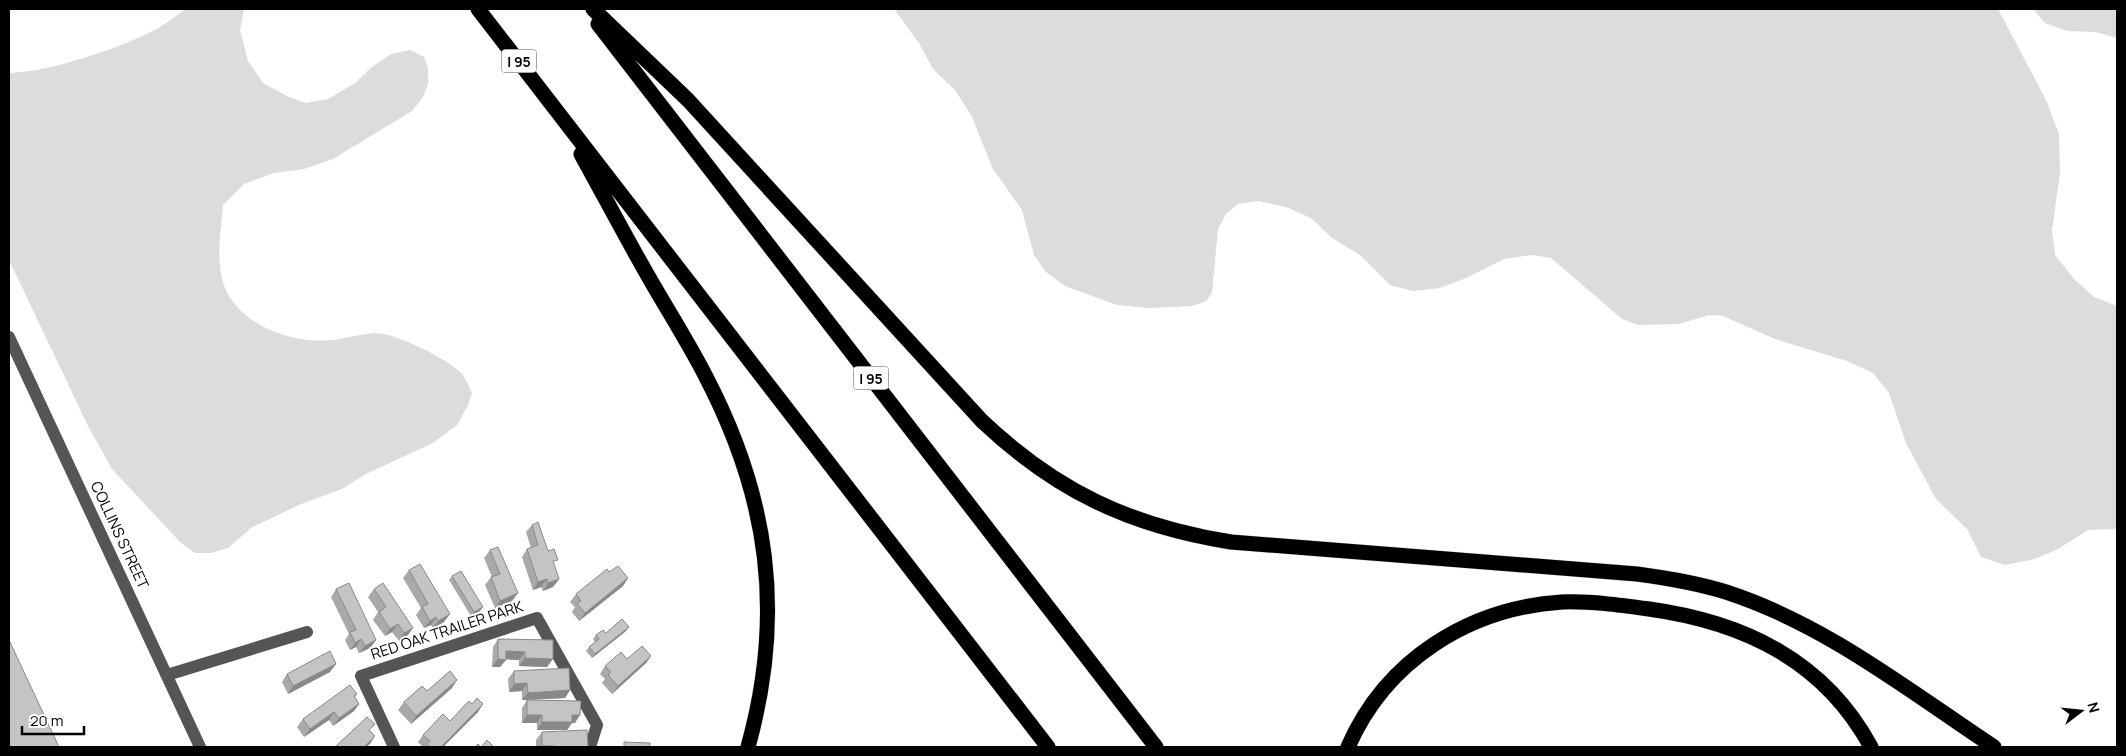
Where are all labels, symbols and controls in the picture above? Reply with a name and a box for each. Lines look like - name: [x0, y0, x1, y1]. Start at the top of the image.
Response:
- road number: I 95: [502, 49, 536, 72]
- road number: I 95: [854, 366, 888, 389]
- street label: COLLINS STREET: [86, 478, 154, 592]
- street label: RED OAK TRAILER PARK: [368, 595, 526, 665]
- north arrow: [2056, 686, 2106, 736]
- text: N: [2083, 700, 2104, 715]
- scale bar: [22, 704, 85, 736]
- text: 20 m: [30, 710, 63, 731]

